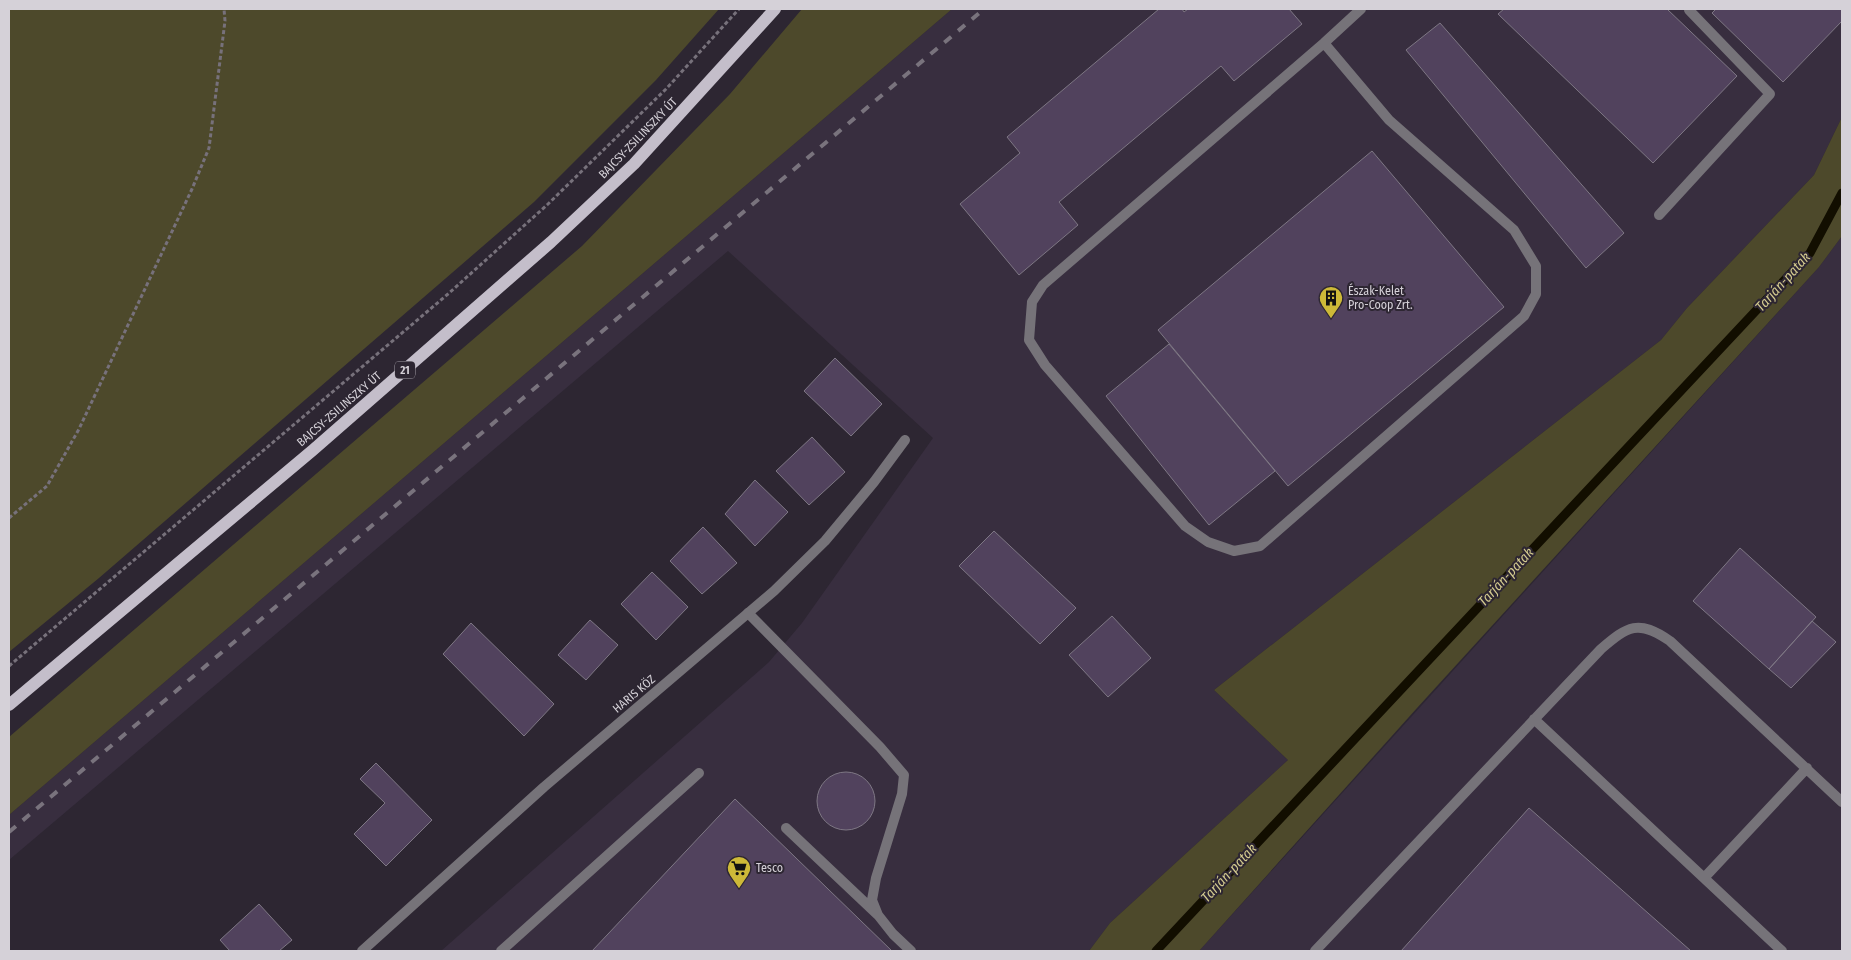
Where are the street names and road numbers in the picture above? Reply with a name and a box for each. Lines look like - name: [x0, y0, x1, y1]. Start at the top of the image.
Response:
- street label: BAJCSY-ZSILINSZKY ÚT: [595, 94, 680, 181]
- road number: 21: [395, 362, 415, 378]
- street label: BAJCSY-ZSILINSZKY ÚT: [293, 368, 384, 449]
- street label: HARIS KÖZ: [609, 670, 658, 716]

